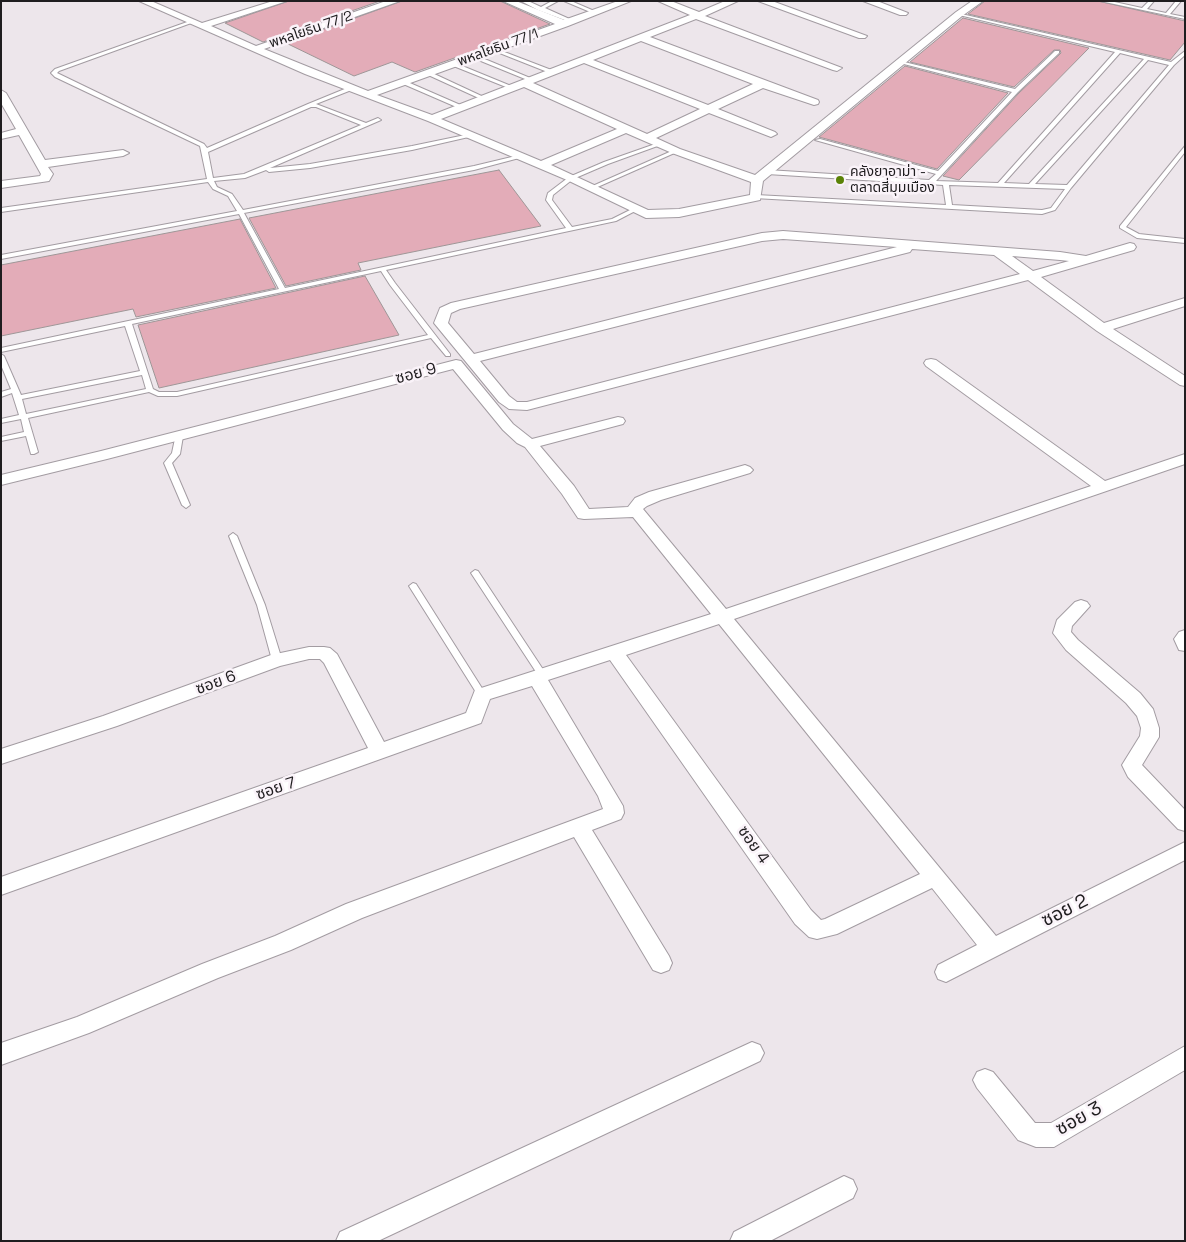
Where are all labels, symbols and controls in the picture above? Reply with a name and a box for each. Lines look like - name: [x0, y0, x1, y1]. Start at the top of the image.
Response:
- street label: พหลโยธิน 77/2: [267, 8, 355, 52]
- street label: พหลโยธิน 77/1: [455, 26, 541, 70]
- place label: คลังยาอาม่า - ตลาดสี่มุมเมือง: [850, 164, 935, 196]
- marker: คลังยาอาม่า - ตลาดสี่มุมเมือง: [834, 174, 846, 186]
- street label: ซอย 9: [393, 359, 439, 389]
- street label: ซอย 6: [193, 667, 239, 699]
- street label: ซอย 7: [254, 773, 298, 805]
- street label: ซอย 4: [733, 822, 773, 868]
- street label: ซอย 2: [1038, 890, 1092, 932]
- street label: ซอย 3: [1052, 1097, 1106, 1141]

